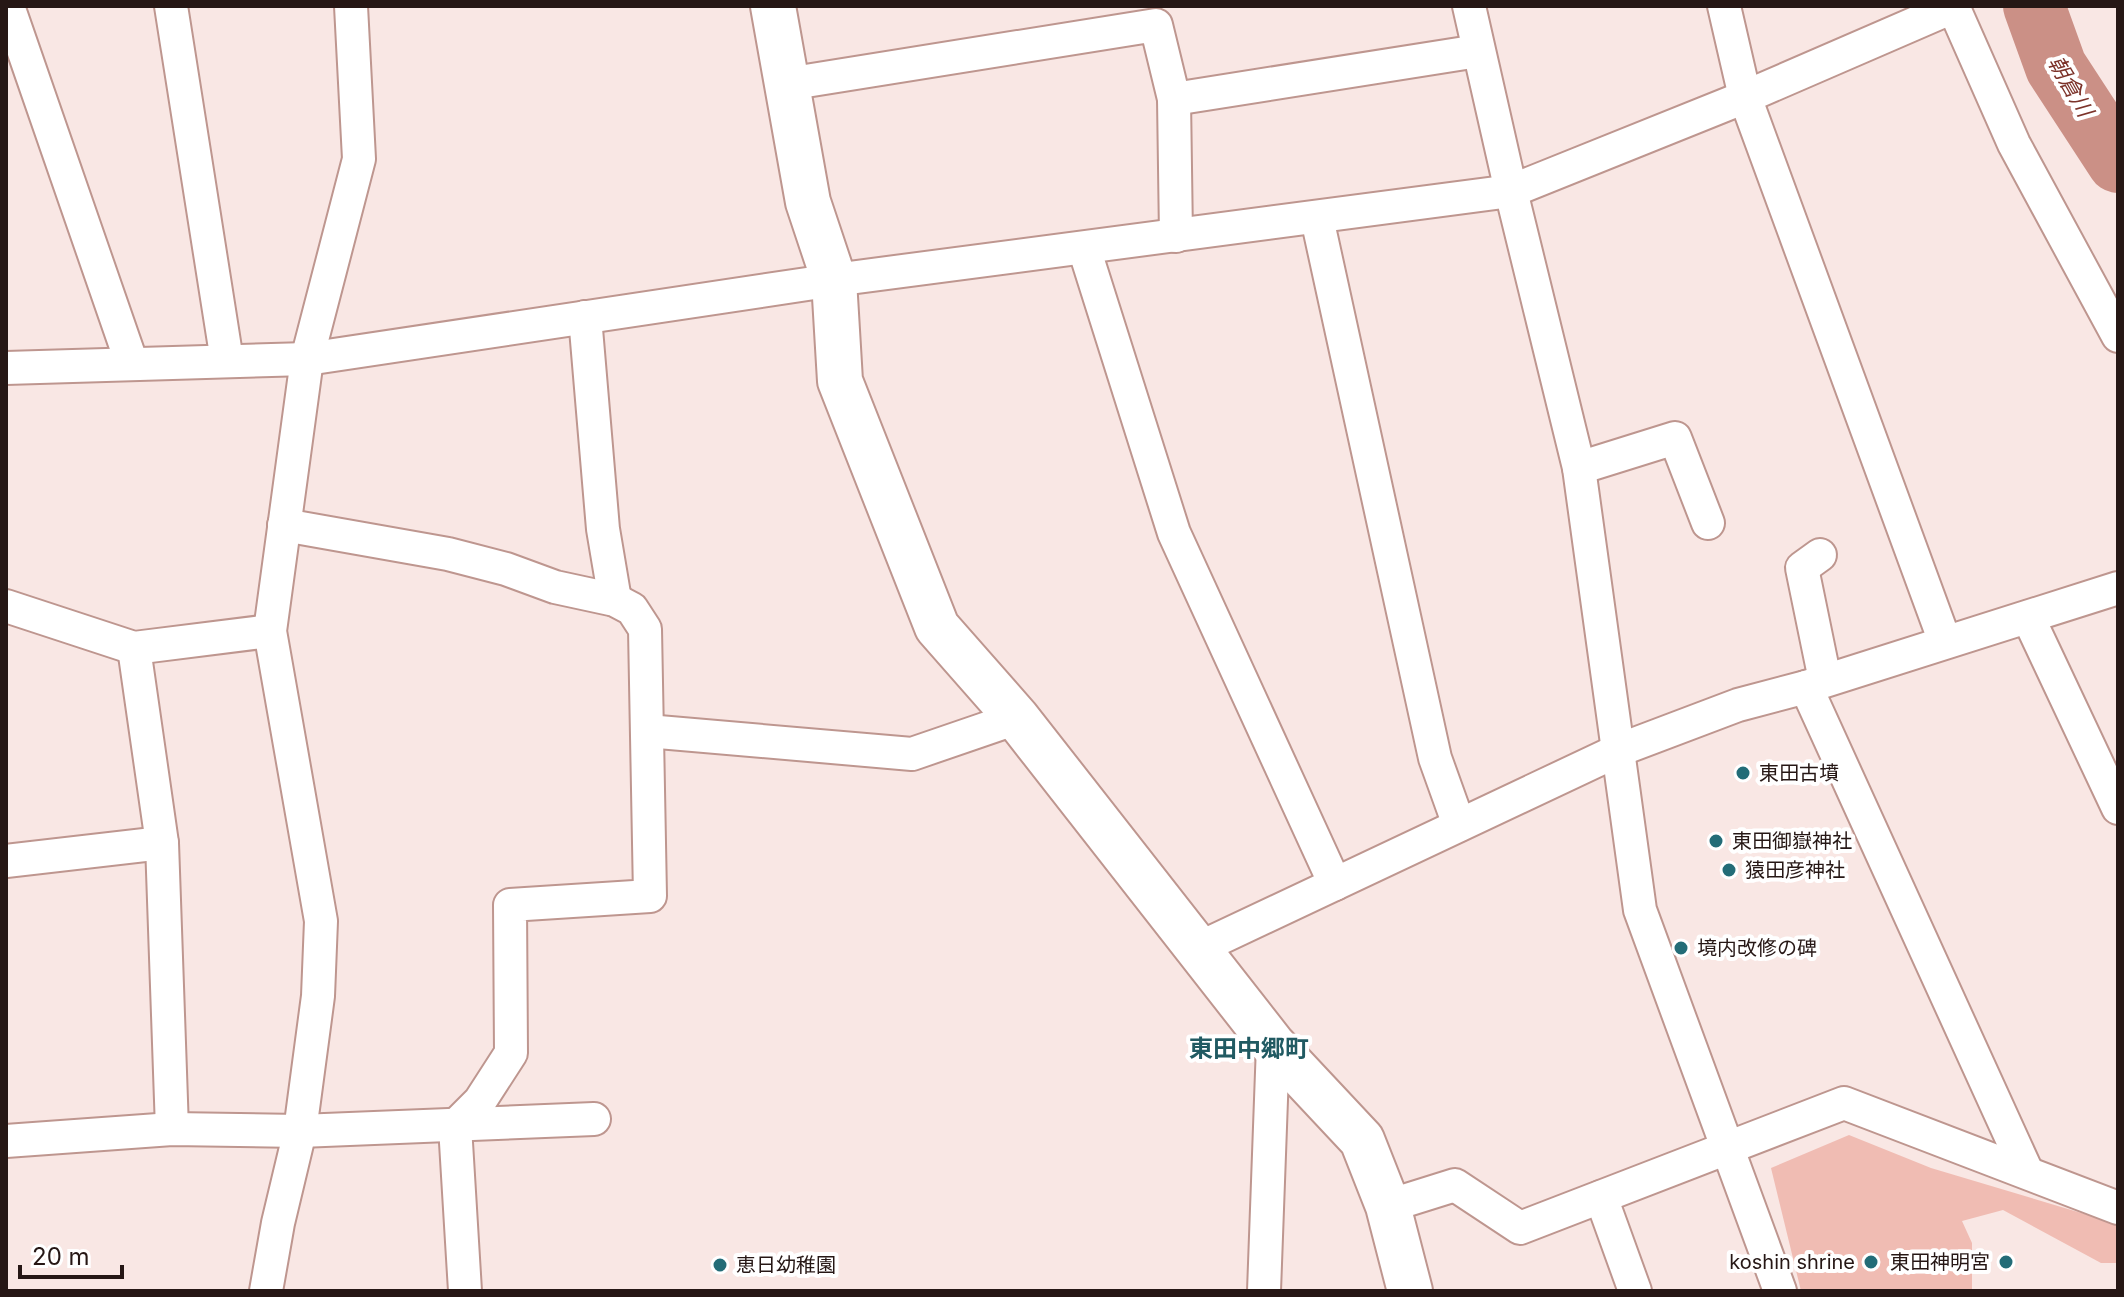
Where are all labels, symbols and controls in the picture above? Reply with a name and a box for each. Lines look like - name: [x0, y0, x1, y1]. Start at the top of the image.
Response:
- water label: 朝倉川: [2043, 51, 2100, 123]
- place label: 東田古墳: [1759, 761, 1839, 785]
- marker: 東田古墳: [1734, 764, 1752, 782]
- place label: 東田御嶽神社: [1732, 829, 1852, 853]
- marker: 東田御嶽神社: [1707, 832, 1725, 850]
- place label: 猿田彦神社: [1745, 858, 1845, 882]
- marker: 猿田彦神社: [1720, 861, 1738, 879]
- place label: 境内改修の碑: [1697, 936, 1817, 960]
- marker: 境内改修の碑: [1672, 939, 1690, 957]
- district label: 東田中郷町: [1189, 1034, 1309, 1063]
- scale bar: [20, 1229, 122, 1279]
- text: 20 m: [32, 1242, 90, 1271]
- place label: koshin shrine: [1729, 1250, 1855, 1274]
- place label: 東田神明宮: [1890, 1250, 1990, 1274]
- place label: 恵日幼稚園: [736, 1253, 836, 1277]
- marker: koshin shrine: [1862, 1253, 1880, 1271]
- marker: 東田神明宮: [1997, 1253, 2015, 1271]
- marker: 恵日幼稚園: [711, 1256, 729, 1274]

